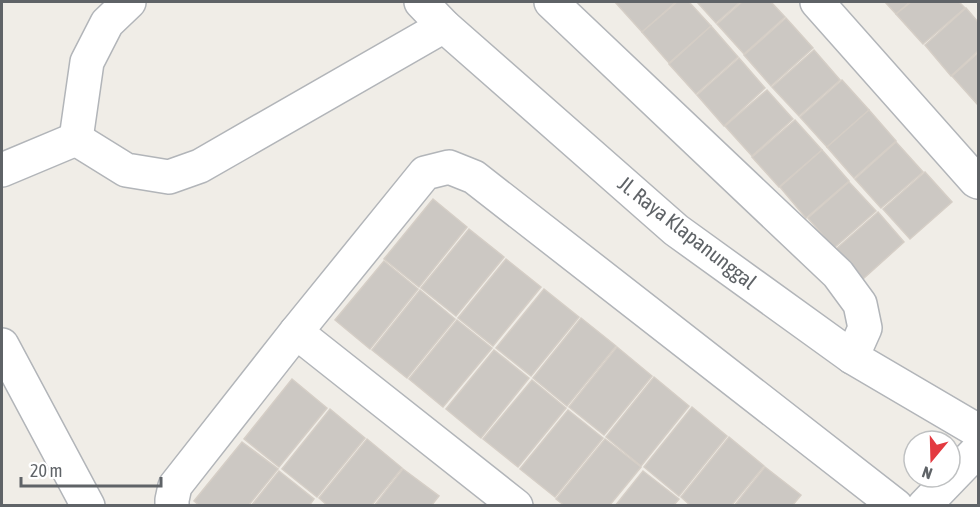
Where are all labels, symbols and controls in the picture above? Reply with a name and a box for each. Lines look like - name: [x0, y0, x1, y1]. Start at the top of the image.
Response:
- street label: Jl. Raya Klapanunggal: [614, 171, 762, 294]
- north arrow: [902, 429, 962, 489]
- scale bar: [21, 450, 160, 488]
- text: 20 m: [30, 460, 62, 481]
- text: N: [920, 463, 935, 483]

